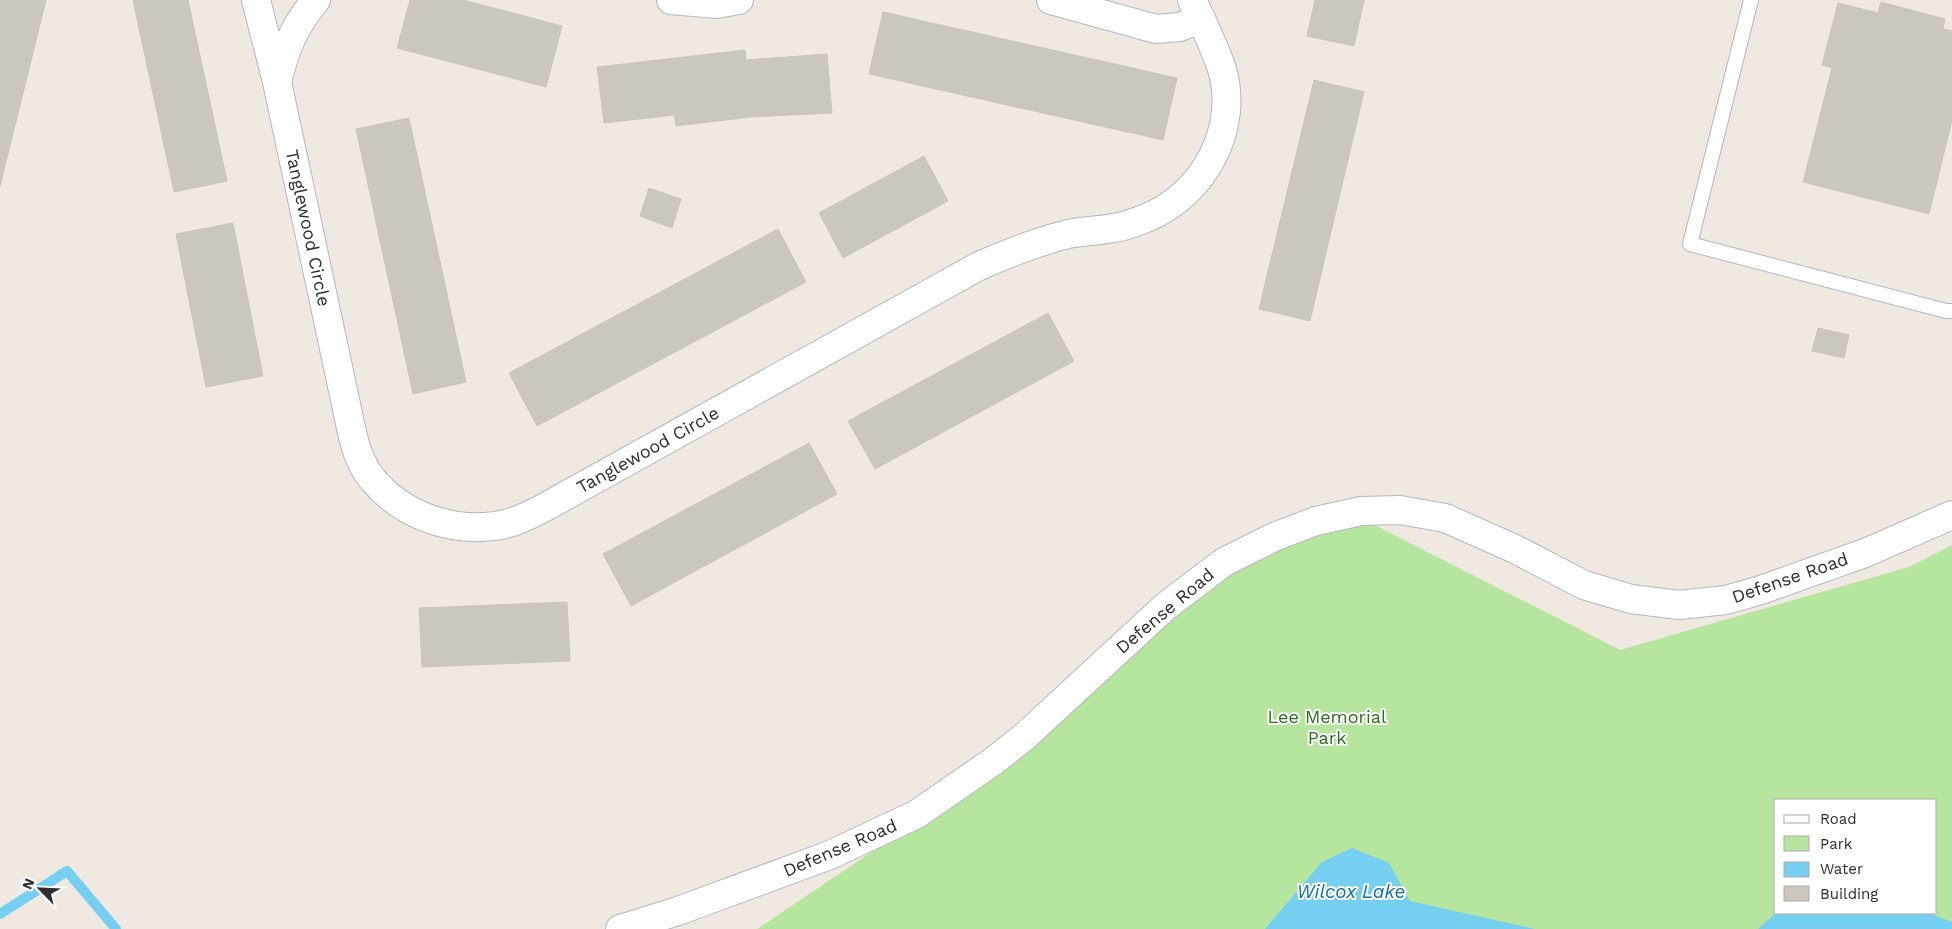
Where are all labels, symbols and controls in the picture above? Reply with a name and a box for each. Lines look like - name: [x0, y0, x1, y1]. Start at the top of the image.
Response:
- street label: Tanglewood Circle: [282, 148, 335, 308]
- street label: Tanglewood Circle: [573, 402, 723, 497]
- street label: Defense Road: [1729, 548, 1851, 607]
- street label: Defense Road: [1111, 563, 1218, 658]
- park label: Lee Memorial Park: [1268, 706, 1387, 748]
- legend: [1774, 799, 1937, 914]
- text: Road: [1820, 810, 1857, 828]
- street label: Defense Road: [780, 814, 900, 881]
- text: Park: [1820, 835, 1853, 853]
- text: Water: [1820, 860, 1863, 878]
- north arrow: [15, 864, 65, 914]
- text: N: [19, 876, 38, 892]
- water label: Wilcox Lake: [1297, 880, 1405, 903]
- text: Building: [1820, 885, 1878, 903]

